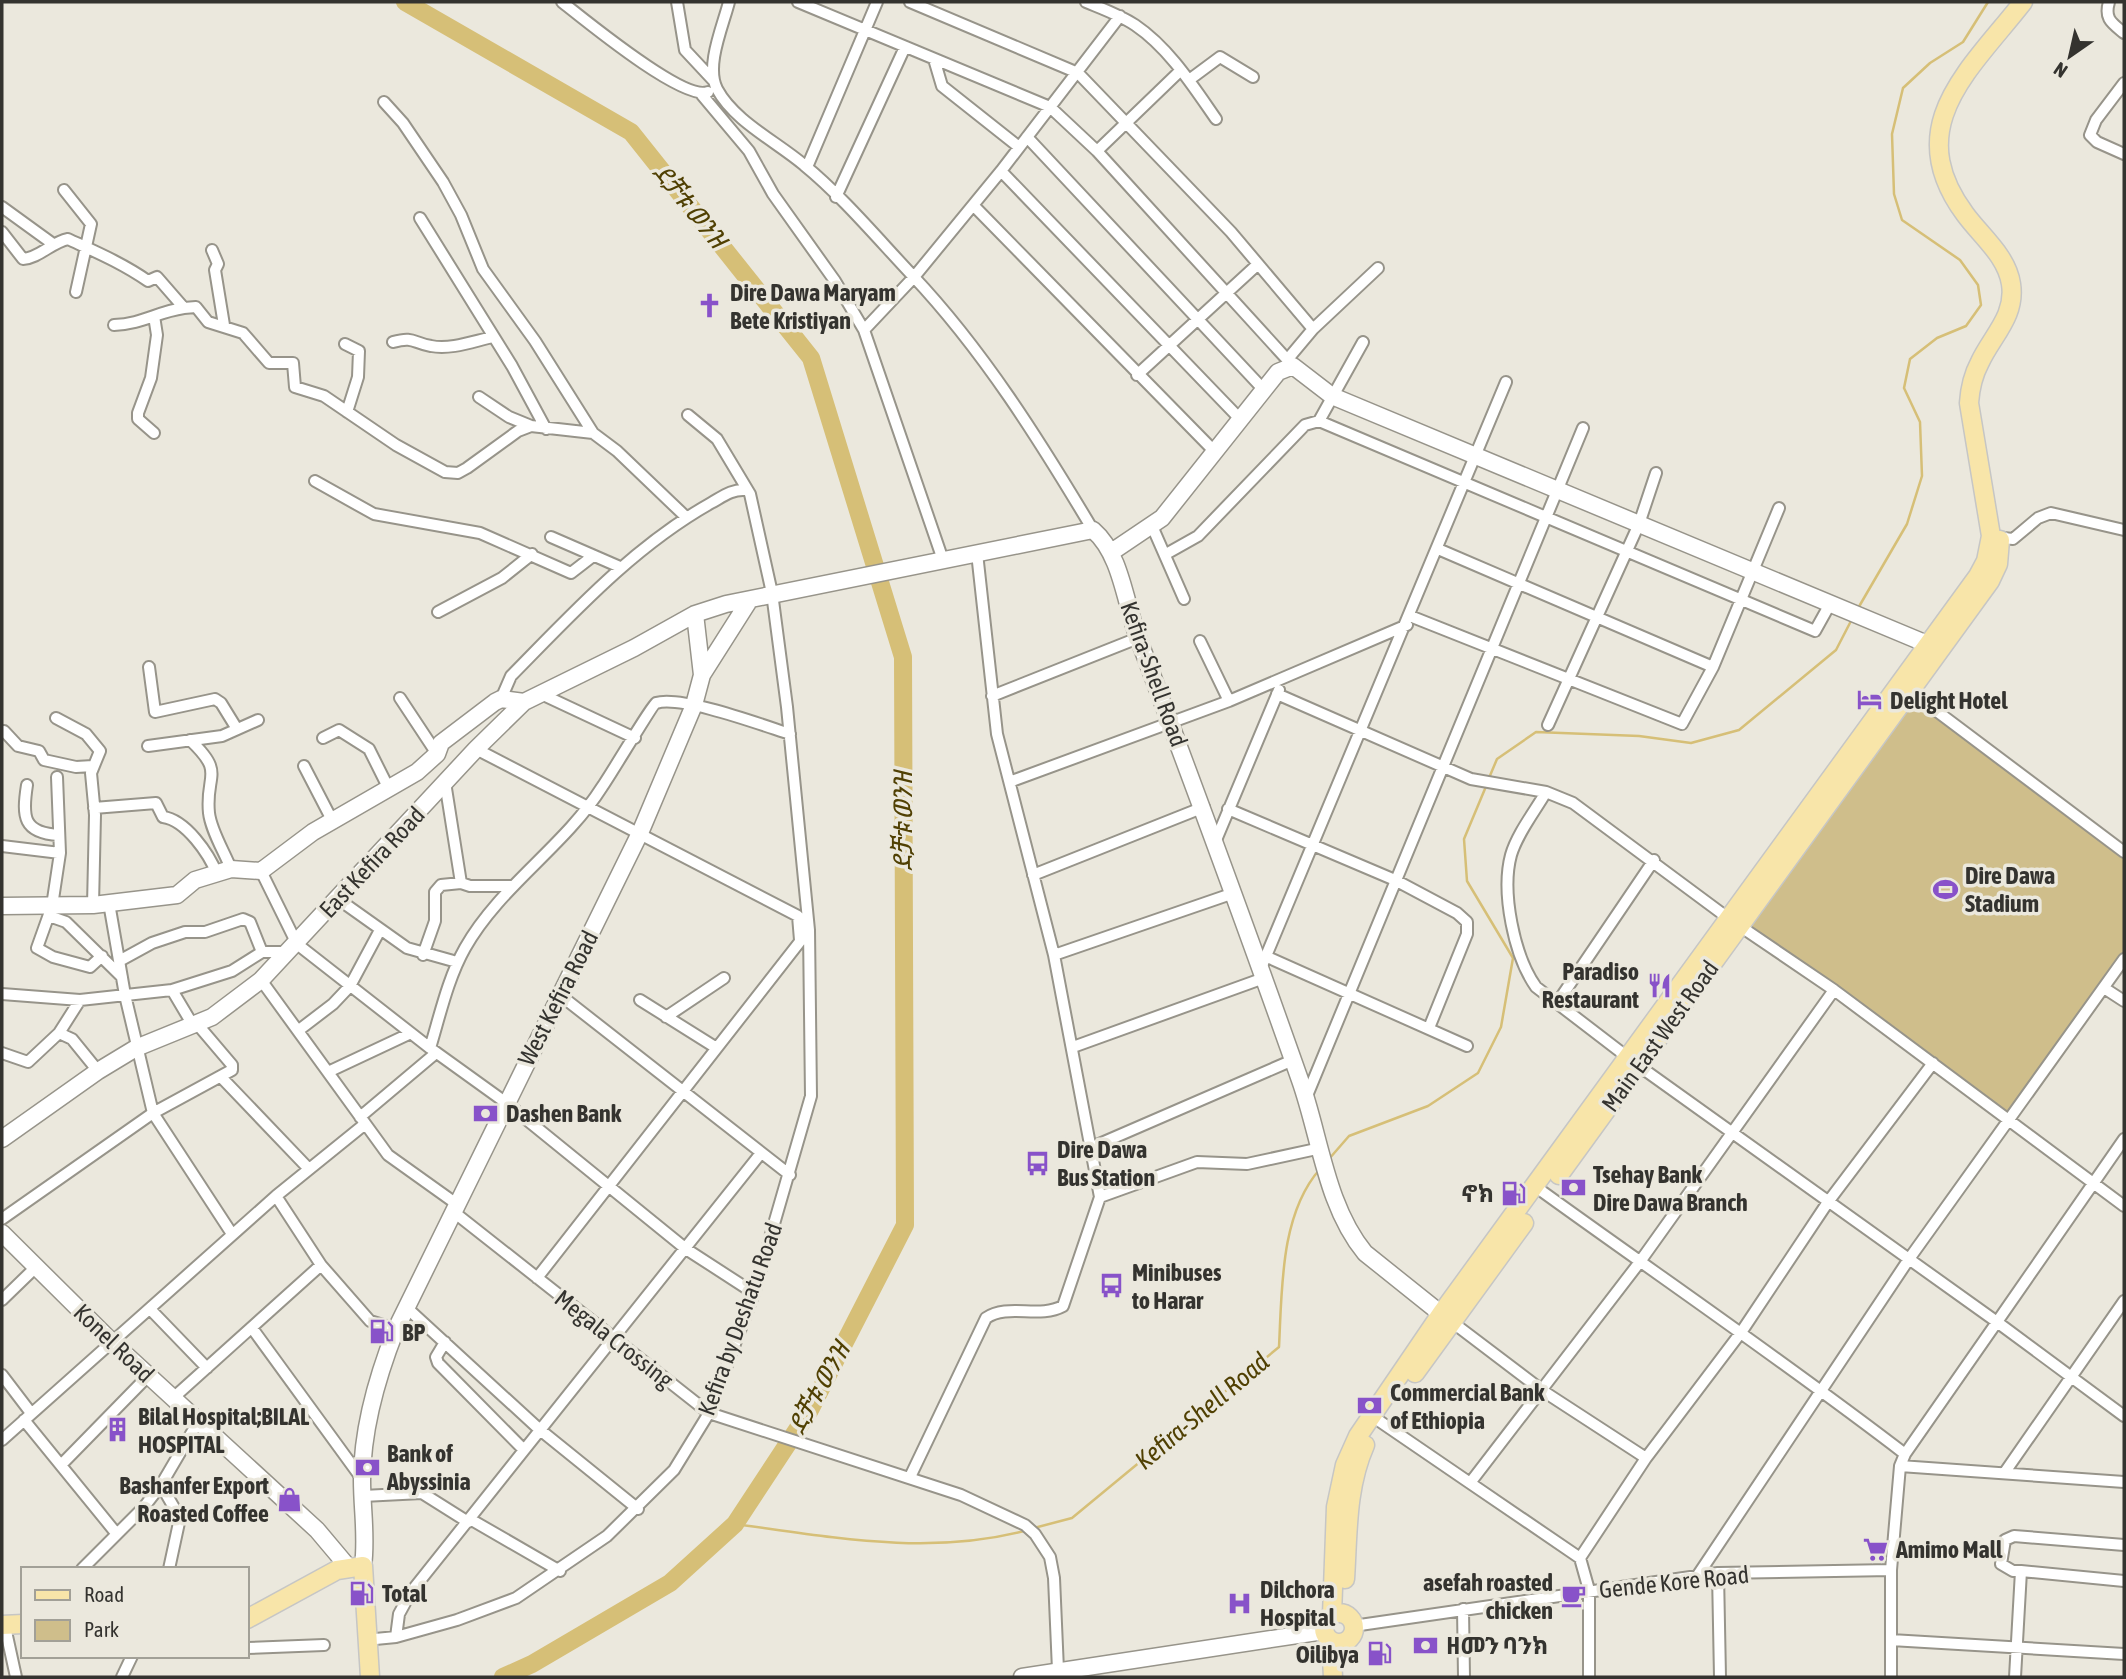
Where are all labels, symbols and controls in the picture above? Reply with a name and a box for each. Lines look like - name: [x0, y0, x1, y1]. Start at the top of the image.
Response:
- north arrow: [2035, 21, 2105, 91]
- text: N: [2050, 58, 2071, 82]
- water label: ደቻቱ ወንዝ: [647, 158, 735, 256]
- place label: Dire Dawa Maryam Bete Kristiyan: [730, 279, 896, 334]
- church icon: Dire Dawa Maryam Bete Kristiyan: [696, 292, 724, 320]
- street label: Kefira-Shell Road: [1115, 598, 1193, 750]
- hotel icon: Delight Hotel: [1856, 686, 1884, 714]
- place label: Delight Hotel: [1890, 687, 2008, 714]
- water label: ደቻቱ ወንዝ: [888, 769, 918, 871]
- street label: East Kefira Road: [314, 801, 430, 923]
- place label: Dire Dawa Stadium: [1965, 862, 2055, 917]
- sports icon: Dire Dawa Stadium: [1931, 875, 1959, 903]
- street label: West Kefira Road: [513, 926, 603, 1070]
- street label: Main East West Road: [1596, 955, 1724, 1117]
- place label: Paradiso Restaurant: [1542, 958, 1639, 1013]
- restaurant icon: Paradiso Restaurant: [1645, 971, 1673, 999]
- bank icon: Dashen Bank: [472, 1099, 500, 1127]
- place label: Dashen Bank: [506, 1100, 622, 1127]
- place label: Dire Dawa Bus Station: [1057, 1136, 1155, 1191]
- bus stop icon: Dire Dawa Bus Station: [1023, 1149, 1051, 1177]
- place label: Tsehay Bank Dire Dawa Branch: [1593, 1161, 1748, 1216]
- bank icon: Tsehay Bank Dire Dawa Branch: [1559, 1174, 1587, 1202]
- fuel station icon: ኖክ: [1500, 1179, 1528, 1207]
- place label: ኖክ: [1461, 1180, 1494, 1207]
- street label: Kefira by Deshatu Road: [693, 1219, 787, 1419]
- place label: Minibuses to Harar: [1131, 1259, 1222, 1314]
- bus stop icon: Minibuses to Harar: [1098, 1272, 1126, 1300]
- street label: Megala Crossing: [550, 1285, 679, 1394]
- street label: Konel Road: [68, 1298, 160, 1388]
- fuel station icon: BP: [368, 1318, 396, 1346]
- place label: BP: [402, 1319, 425, 1346]
- water label: ደቻቱ ወንዝ: [782, 1335, 857, 1439]
- water label: Kefira-Shell Road: [1129, 1346, 1275, 1476]
- place label: Commercial Bank of Ethiopia: [1390, 1379, 1545, 1434]
- bank icon: Commercial Bank of Ethiopia: [1356, 1392, 1384, 1420]
- place label: Bilal Hospital;BILAL HOSPITAL: [138, 1403, 310, 1458]
- building icon: Bilal Hospital;BILAL HOSPITAL: [104, 1416, 132, 1444]
- place label: Bank of Abyssinia: [386, 1440, 471, 1495]
- bank icon: Bank of Abyssinia: [353, 1453, 381, 1481]
- place label: Bashanfer Export Roasted Coffee: [119, 1472, 269, 1527]
- shop icon: Bashanfer Export Roasted Coffee: [275, 1485, 303, 1513]
- supermarket icon: Amimo Mall: [1862, 1535, 1890, 1563]
- place label: Amimo Mall: [1895, 1536, 2003, 1563]
- street label: Gende Kore Road: [1598, 1561, 1750, 1603]
- legend: [21, 1567, 248, 1658]
- place label: asefah roasted chicken: [1423, 1569, 1553, 1624]
- place label: Dilchora Hospital: [1260, 1576, 1336, 1631]
- fuel station icon: Total: [348, 1579, 376, 1607]
- place label: Total: [382, 1580, 427, 1607]
- text: Road: [84, 1582, 124, 1606]
- cafe icon: asefah roasted chicken: [1559, 1582, 1587, 1610]
- hospital icon: Dilchora Hospital: [1226, 1589, 1254, 1617]
- text: Park: [84, 1617, 119, 1641]
- bank icon: ዘመን ባንክ: [1412, 1631, 1440, 1659]
- place label: ዘመን ባንክ: [1446, 1632, 1548, 1659]
- fuel station icon: Oilibya: [1365, 1640, 1393, 1668]
- place label: Oilibya: [1296, 1641, 1359, 1668]

